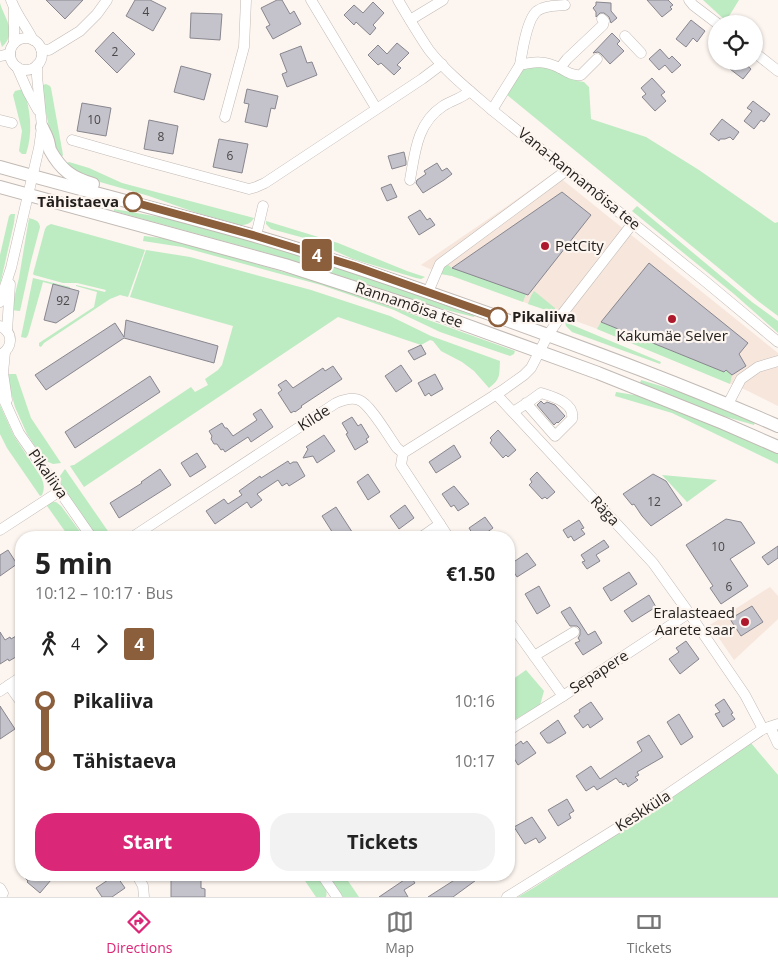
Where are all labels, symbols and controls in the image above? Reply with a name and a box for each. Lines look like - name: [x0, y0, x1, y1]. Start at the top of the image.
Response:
- house number: 4: [143, 3, 150, 20]
- map controls: [708, 15, 763, 70]
- button: locate: [708, 15, 763, 70]
- house number: 2: [112, 43, 119, 60]
- house number: 10: [87, 111, 101, 128]
- street label: Vana-Rannamõisa tee: [514, 123, 645, 234]
- house number: 8: [158, 128, 165, 145]
- house number: 6: [227, 147, 234, 164]
- place label: Tähistaeva: [37, 191, 119, 211]
- marker: Tähistaeva: [123, 192, 143, 212]
- place label: PetCity: [555, 235, 604, 255]
- line badge: 4: [301, 239, 333, 271]
- marker: PetCity: [539, 240, 551, 252]
- text: 4: [312, 243, 322, 267]
- street label: Rannamõisa tee: [353, 276, 466, 332]
- house number: 92: [56, 292, 70, 309]
- place label: Pikaliiva: [512, 306, 576, 326]
- marker: Pikaliiva: [488, 307, 508, 327]
- marker: Kakumäe Selver: [666, 313, 678, 325]
- place label: Kakumäe Selver: [616, 325, 728, 345]
- street label: Kilde: [294, 399, 333, 435]
- street label: Pikaliiva: [25, 445, 73, 502]
- street label: Räga: [587, 491, 625, 530]
- house number: 12: [647, 493, 661, 510]
- house number: 10: [711, 538, 725, 555]
- text: 5 min: [35, 544, 113, 582]
- text: €1.50: [446, 561, 495, 587]
- house number: 6: [726, 578, 733, 595]
- text: 10:12 – 10:17 · Bus: [35, 582, 173, 604]
- place label: Eralasteaed Aarete saar: [653, 602, 735, 639]
- marker: Eralasteaed Aarete saar: [739, 616, 751, 628]
- icon: walk: [35, 630, 63, 658]
- icon: forward: [88, 630, 116, 658]
- text: 4: [134, 632, 144, 656]
- text: 4: [71, 633, 80, 655]
- street label: Sepapere: [565, 645, 632, 698]
- text: Pikaliiva: [73, 688, 154, 714]
- text: 10:16: [454, 690, 495, 712]
- text: Tähistaeva: [73, 748, 176, 774]
- text: 10:17: [454, 750, 495, 772]
- street label: Keskküla: [611, 785, 674, 835]
- button: Start: [35, 813, 260, 871]
- button: Tickets: [270, 813, 495, 871]
- tab: Directions: [106, 908, 173, 957]
- tab: Map: [385, 908, 414, 957]
- tab: Tickets: [627, 908, 672, 957]

